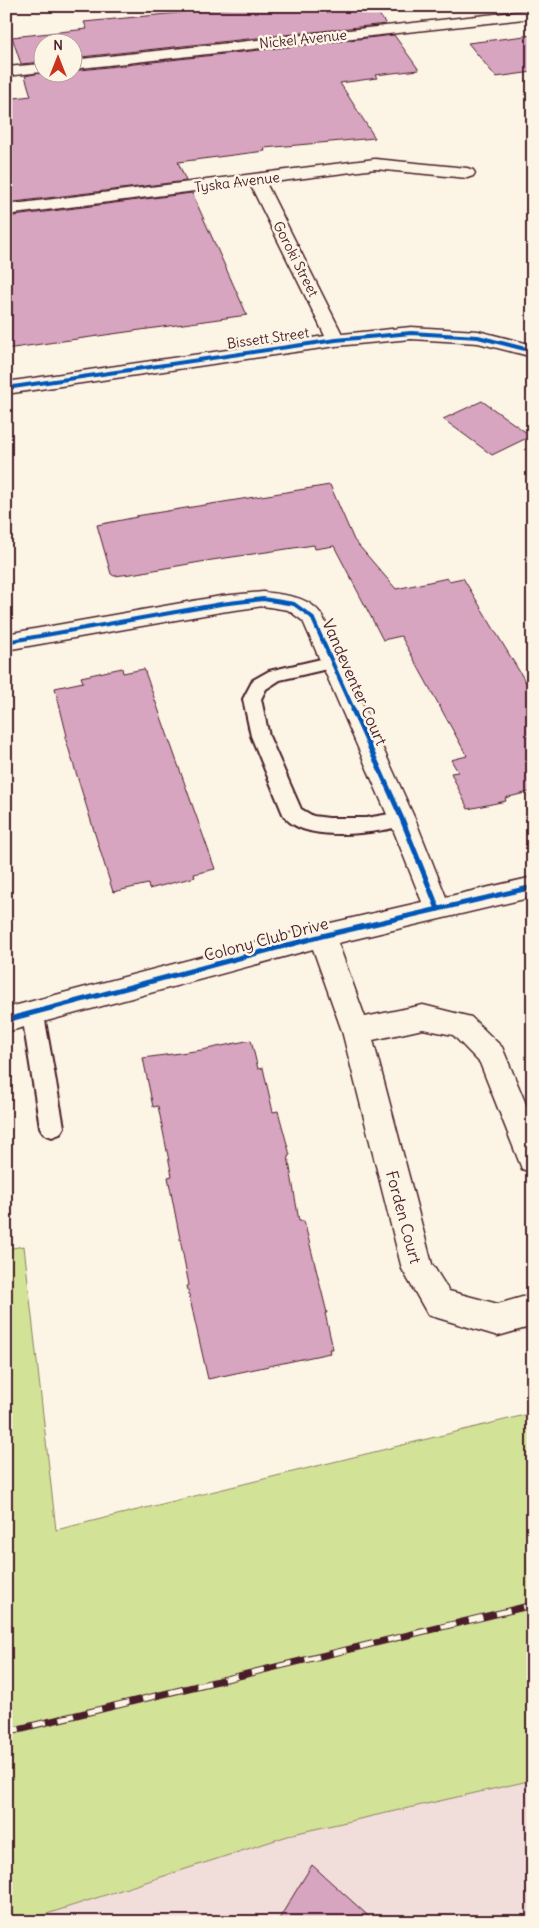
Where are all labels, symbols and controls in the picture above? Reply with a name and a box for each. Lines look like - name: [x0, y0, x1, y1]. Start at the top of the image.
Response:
- street label: Nickel Avenue: [258, 25, 348, 53]
- north arrow: [32, 32, 82, 82]
- text: N: [53, 36, 63, 54]
- street label: Tyska Avenue: [193, 168, 281, 196]
- street label: Goroki Street: [269, 218, 323, 300]
- street label: Bissett Street: [226, 323, 310, 353]
- street label: Vandeventer Court: [318, 616, 392, 749]
- street label: Colony Club Drive: [202, 913, 330, 965]
- street label: Forden Court: [382, 1168, 426, 1266]

